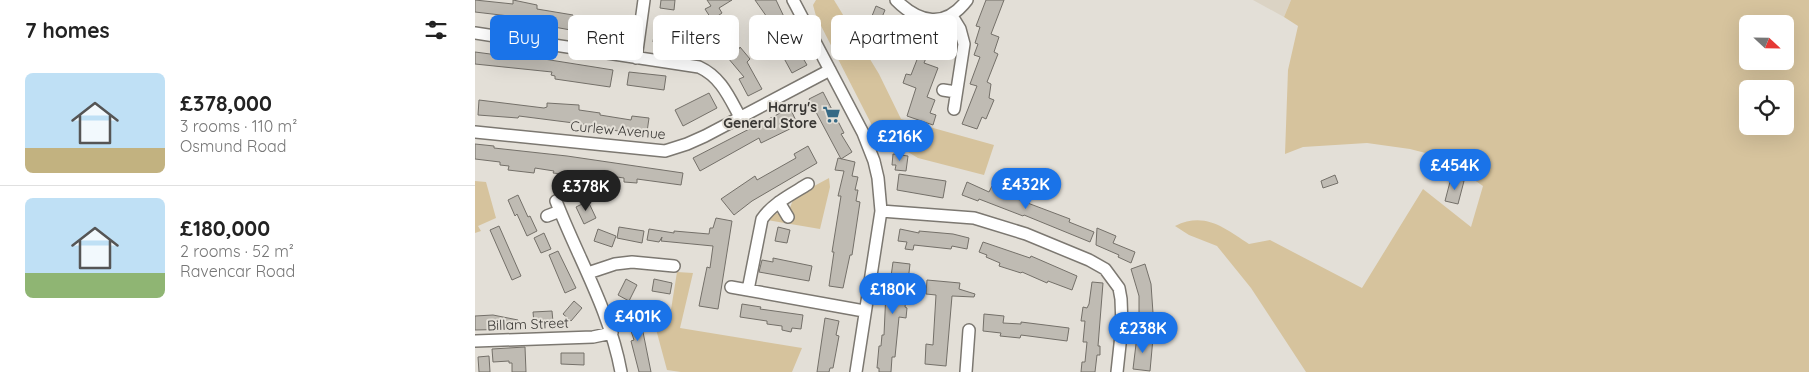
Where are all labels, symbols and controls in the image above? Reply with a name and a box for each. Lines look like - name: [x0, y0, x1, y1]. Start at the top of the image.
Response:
- chip: Buy: [490, 15, 558, 60]
- chip: Rent: [568, 15, 643, 60]
- chip: Filters: [653, 15, 739, 60]
- chip: New: [749, 15, 821, 60]
- chip: Apartment: [831, 15, 957, 60]
- north arrow: [1739, 15, 1794, 70]
- map controls: [1739, 15, 1794, 135]
- icon: filters: [422, 16, 450, 44]
- text: 7 homes: [25, 17, 110, 43]
- button: locate: [1739, 80, 1794, 135]
- text: £378,000: [180, 90, 272, 116]
- icon: home: [65, 93, 125, 153]
- place label: Harry's General Store: [723, 98, 817, 132]
- supermarket icon: Harry's General Store: [821, 105, 841, 125]
- text: 3 rooms · 110 m²: [180, 116, 297, 136]
- street label: Curlew Avenue: [570, 117, 667, 143]
- pin: £216K: [865, 120, 935, 162]
- text: £216K: [878, 126, 922, 146]
- text: Osmund Road: [180, 136, 286, 156]
- pin: £454K: [1420, 148, 1490, 191]
- text: £454K: [1431, 155, 1479, 175]
- pin: £432K: [991, 168, 1061, 210]
- pin: £378K: [551, 170, 621, 212]
- text: £432K: [1002, 174, 1050, 194]
- text: £378K: [563, 176, 609, 196]
- text: £180,000: [180, 215, 270, 241]
- icon: home: [65, 218, 125, 278]
- text: 2 rooms · 52 m²: [180, 241, 294, 261]
- text: Ravencar Road: [180, 261, 295, 281]
- pin: £180K: [858, 272, 928, 315]
- text: £180K: [870, 279, 916, 299]
- pin: £401K: [603, 300, 673, 342]
- text: £401K: [615, 306, 661, 326]
- pin: £238K: [1108, 312, 1178, 354]
- street label: Billam Street: [487, 314, 569, 334]
- text: £238K: [1120, 318, 1166, 338]

